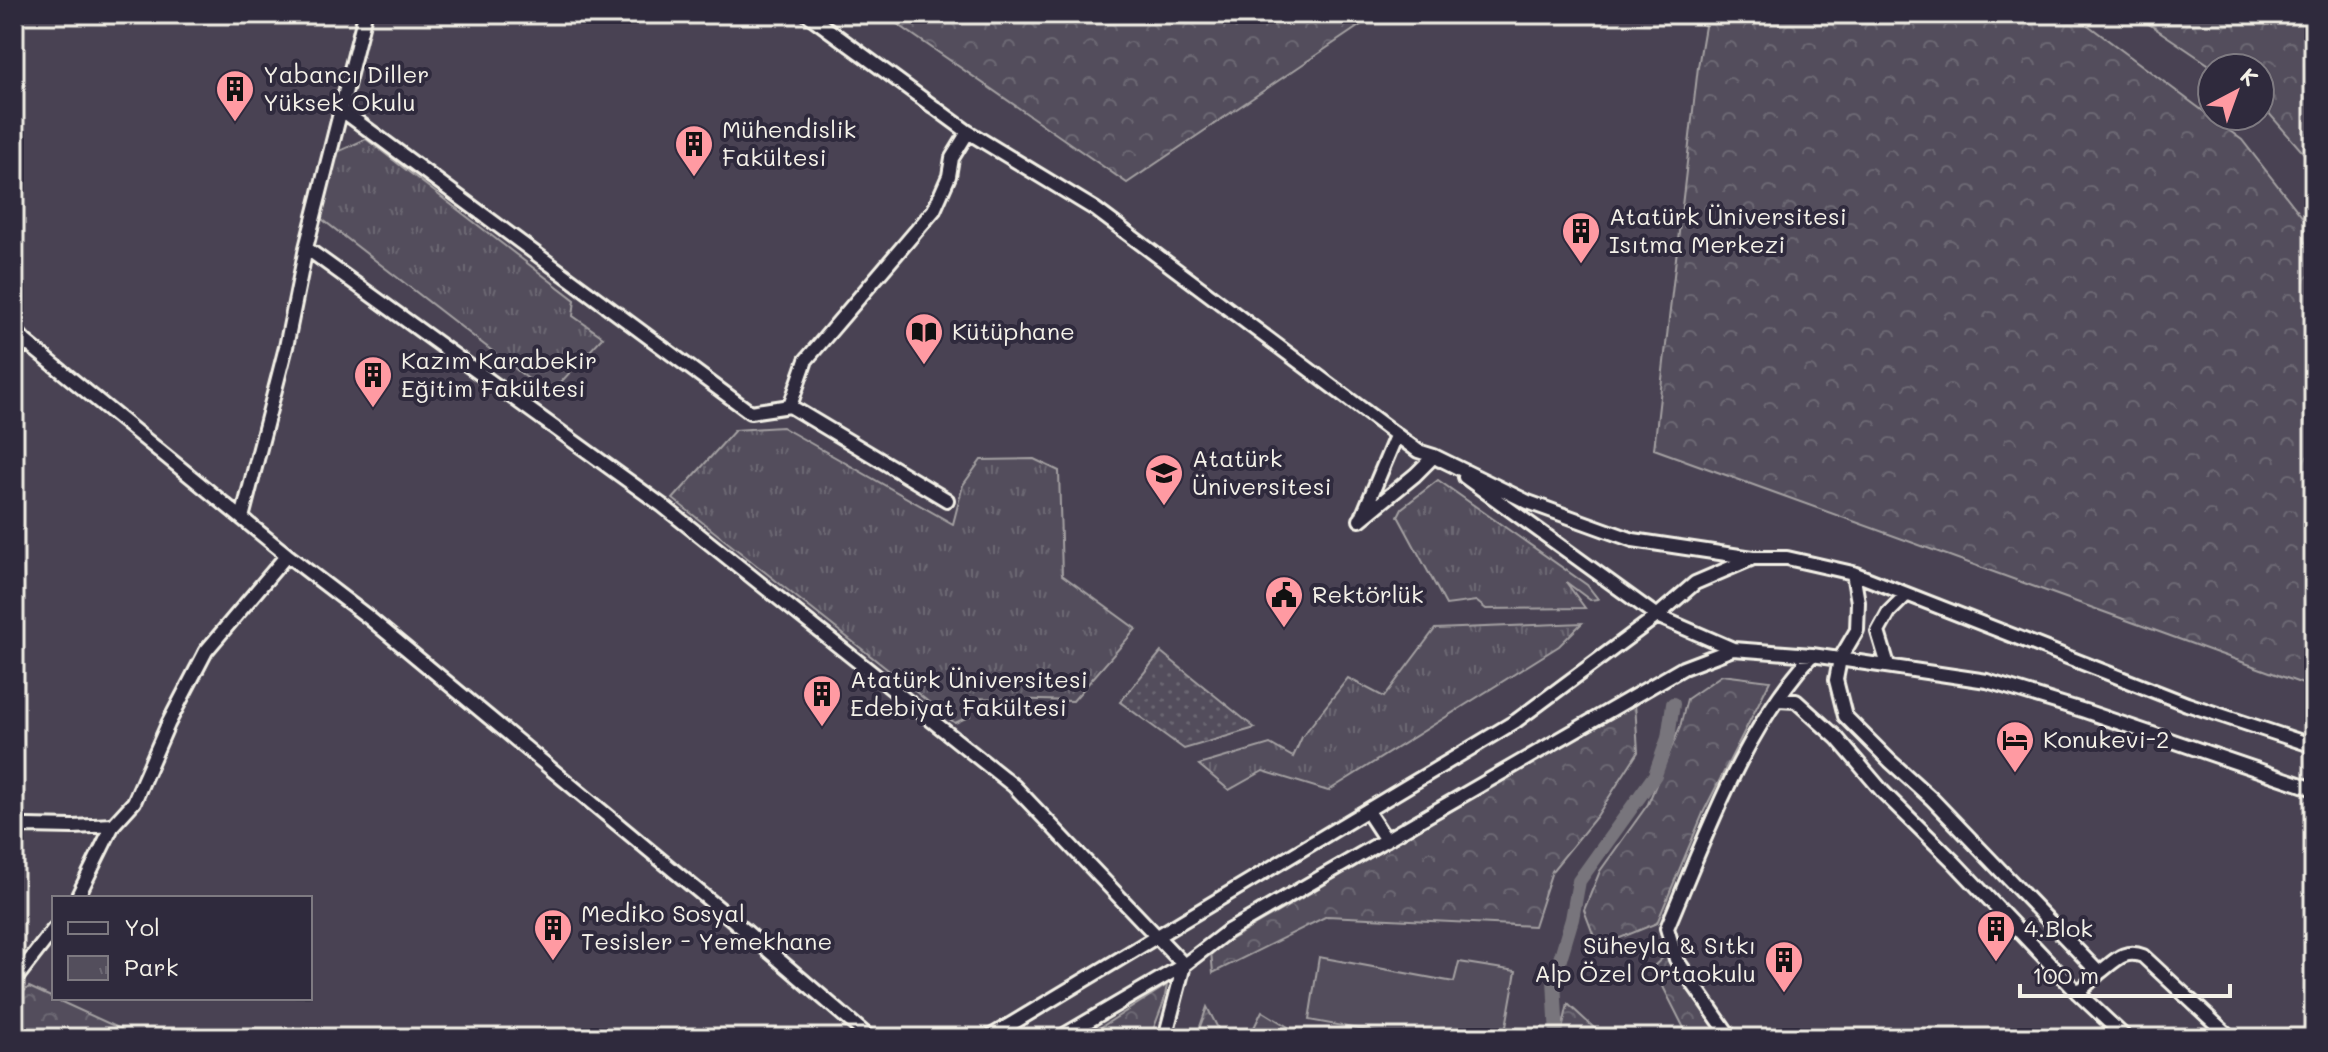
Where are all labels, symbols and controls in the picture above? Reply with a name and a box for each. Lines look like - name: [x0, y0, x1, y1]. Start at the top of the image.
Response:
- north arrow: [2196, 52, 2276, 132]
- place label: Yabancı Diller Yüksek Okulu: [263, 58, 429, 117]
- text: K: [2234, 61, 2264, 92]
- building icon: Yabancı Diller Yüksek Okulu: [214, 68, 256, 123]
- place label: Mühendislik Fakültesi: [722, 113, 856, 172]
- building icon: Mühendislik Fakültesi: [673, 123, 715, 178]
- place label: Atatürk Üniversitesi Isıtma Merkezi: [1609, 200, 1847, 259]
- building icon: Atatürk Üniversitesi Isıtma Merkezi: [1560, 210, 1602, 265]
- library icon: Kütüphane: [903, 311, 945, 366]
- place label: Kütüphane: [952, 315, 1075, 346]
- place label: Kazım Karabekir Eğitim Fakültesi: [401, 344, 597, 403]
- building icon: Kazım Karabekir Eğitim Fakültesi: [352, 354, 394, 409]
- place label: Atatürk Üniversitesi: [1192, 442, 1332, 501]
- school or university icon: Atatürk Üniversitesi: [1143, 452, 1185, 507]
- public building icon: Rektörlük: [1263, 574, 1305, 629]
- place label: Rektörlük: [1312, 578, 1424, 609]
- place label: Atatürk Üniversitesi Edebiyat Fakültesi: [850, 663, 1088, 722]
- building icon: Atatürk Üniversitesi Edebiyat Fakültesi: [801, 673, 843, 728]
- hotel icon: Konukevi-2: [1994, 719, 2036, 774]
- place label: Konukevi-2: [2043, 723, 2169, 754]
- legend: [52, 896, 312, 1000]
- place label: Mediko Sosyal Tesisler - Yemekhane: [581, 897, 832, 956]
- building icon: Mediko Sosyal Tesisler - Yemekhane: [532, 907, 574, 962]
- building icon: 4.Blok: [1975, 908, 2017, 963]
- text: Yol: [124, 911, 160, 942]
- place label: 4.Blok: [2024, 912, 2093, 943]
- place label: Süheyla & Sıtkı Alp Özel Ortaokulu: [1534, 929, 1756, 988]
- building icon: Süheyla & Sıtkı Alp Özel Ortaokulu: [1763, 939, 1805, 994]
- scale bar: [2020, 948, 2230, 998]
- text: Park: [124, 951, 178, 982]
- text: 100 m: [2032, 959, 2099, 990]

